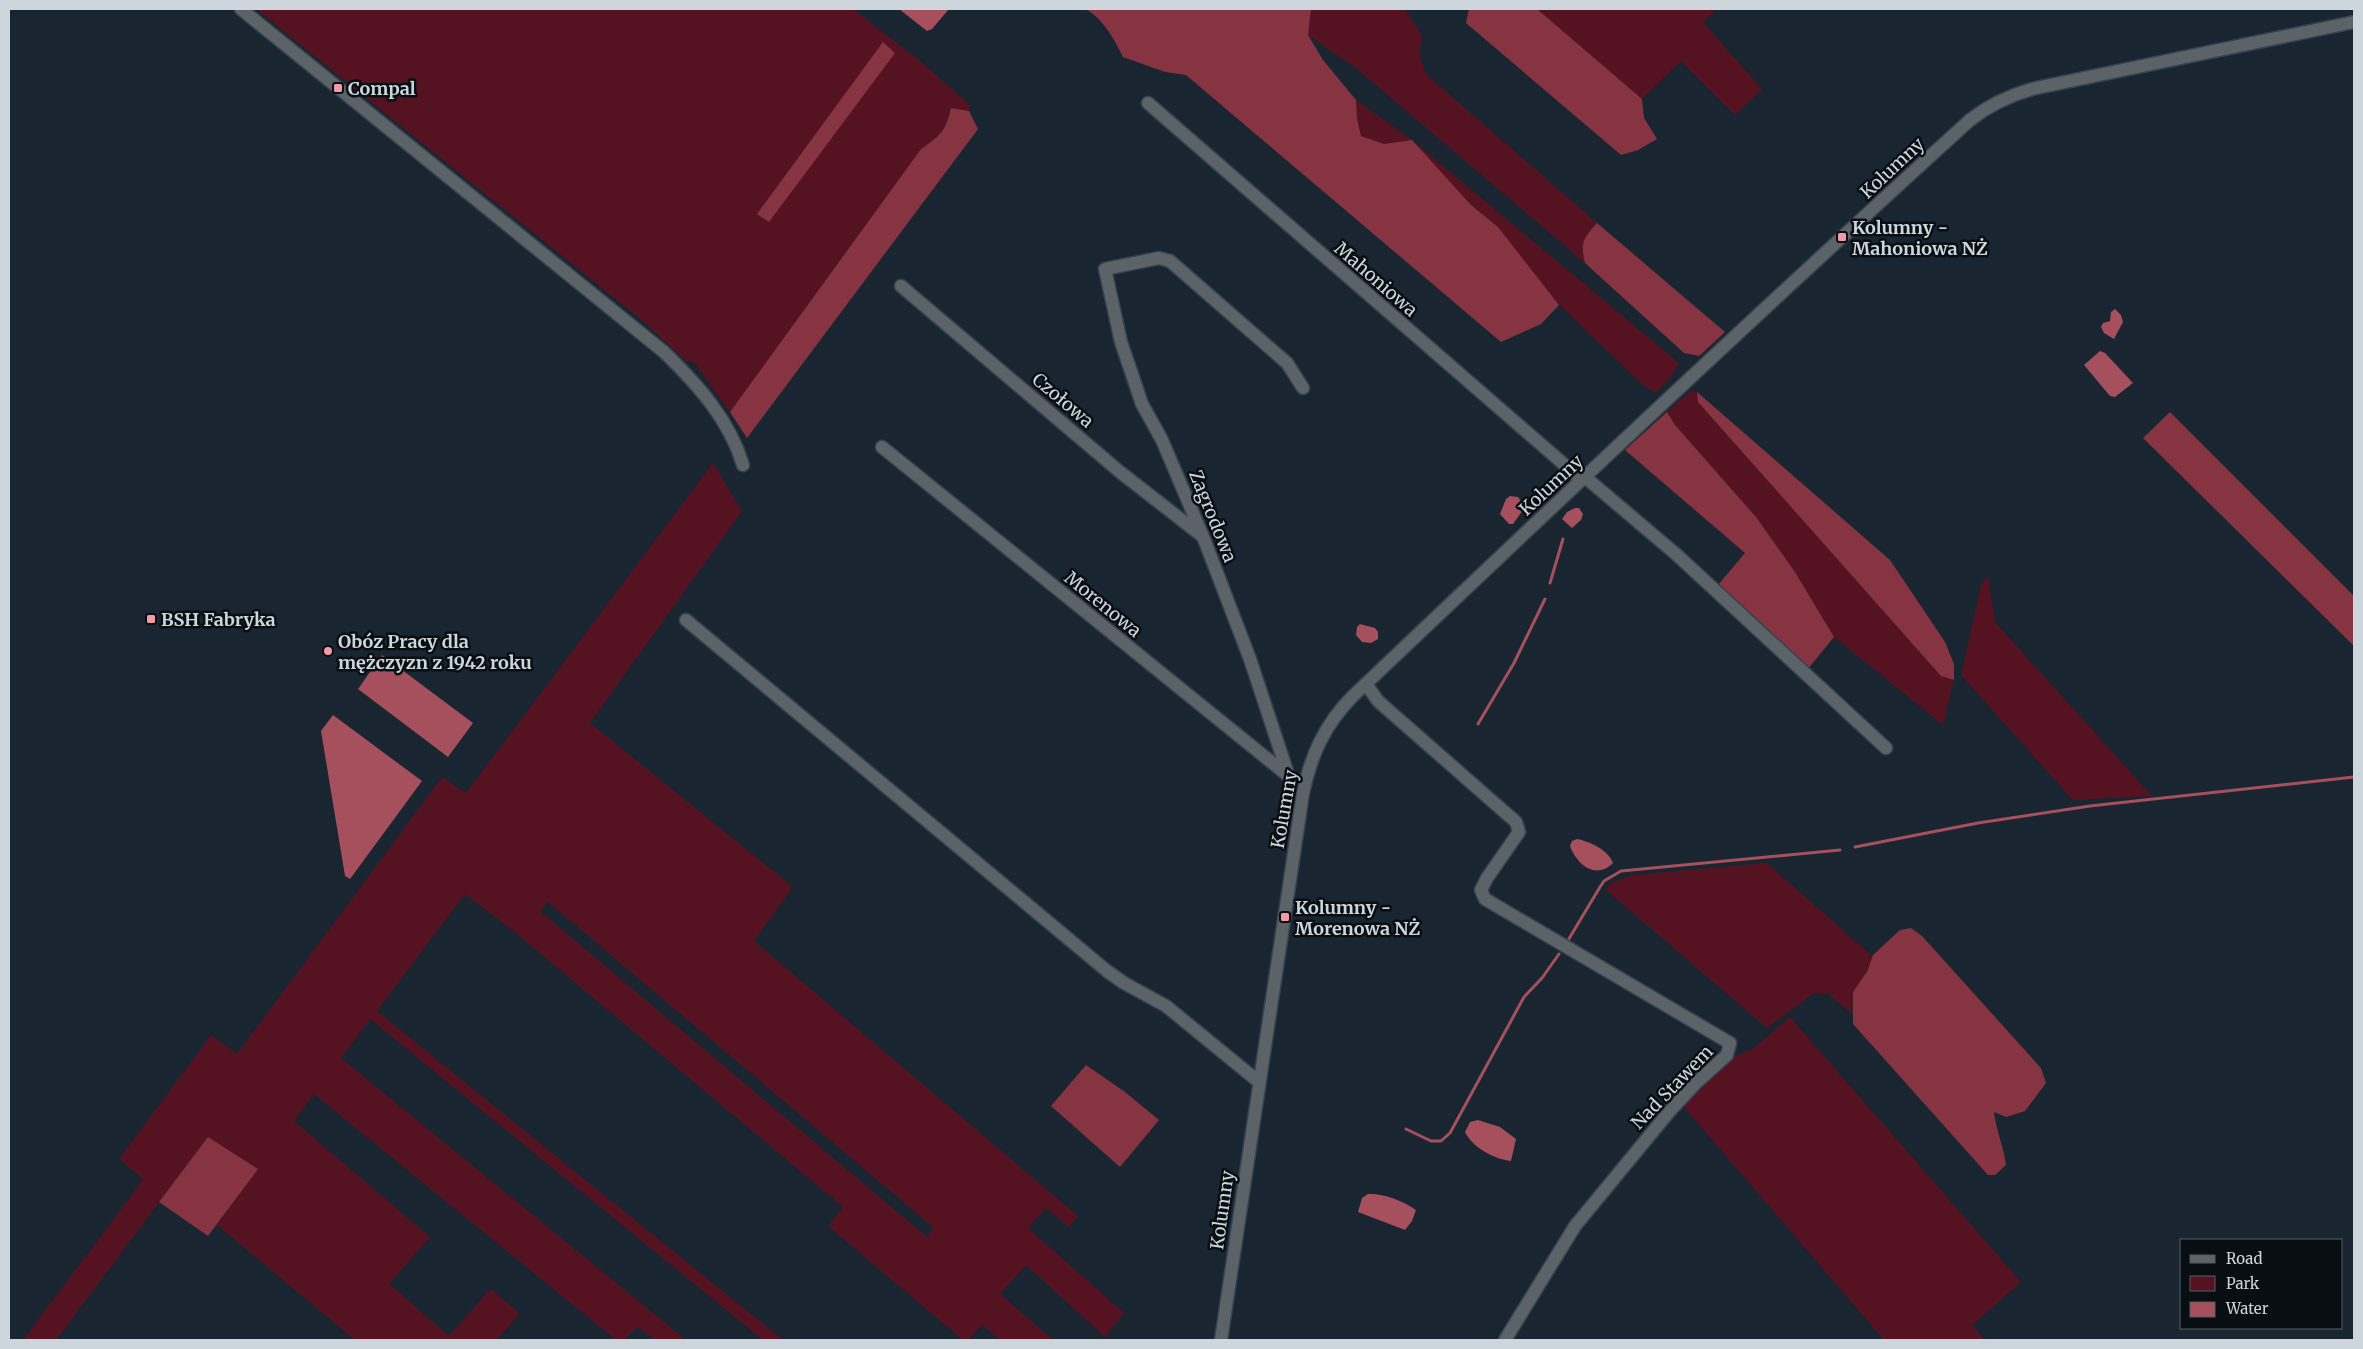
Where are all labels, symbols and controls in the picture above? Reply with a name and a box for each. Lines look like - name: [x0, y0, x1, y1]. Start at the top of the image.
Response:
- place label: Compal: [348, 77, 416, 100]
- marker: Compal: [332, 82, 344, 94]
- street label: Kolumny: [1855, 132, 1929, 203]
- place label: Kolumny - Mahoniowa NŻ: [1852, 216, 1988, 260]
- marker: Kolumny - Mahoniowa NŻ: [1836, 231, 1848, 243]
- street label: Mahoniowa: [1330, 237, 1423, 322]
- street label: Czołowa: [1027, 368, 1099, 433]
- street label: Kolumny: [1514, 449, 1588, 520]
- street label: Zagrodowa: [1184, 467, 1242, 566]
- street label: Morenowa: [1060, 566, 1146, 642]
- place label: BSH Fabryka: [161, 608, 276, 631]
- marker: BSH Fabryka: [145, 613, 157, 625]
- place label: Obóz Pracy dla mężczyzn z 1942 roku: [338, 630, 532, 674]
- marker: Obóz Pracy dla mężczyzn z 1942 roku: [322, 645, 334, 657]
- street label: Kolumny: [1266, 767, 1302, 850]
- place label: Kolumny - Morenowa NŻ: [1295, 896, 1421, 940]
- marker: Kolumny - Morenowa NŻ: [1279, 911, 1291, 923]
- street label: Nad Stawem: [1626, 1040, 1718, 1134]
- street label: Kolumny: [1205, 1169, 1239, 1251]
- legend: [2180, 1239, 2343, 1329]
- text: Road: [2226, 1249, 2262, 1268]
- text: Park: [2226, 1274, 2260, 1293]
- text: Water: [2225, 1299, 2269, 1318]

